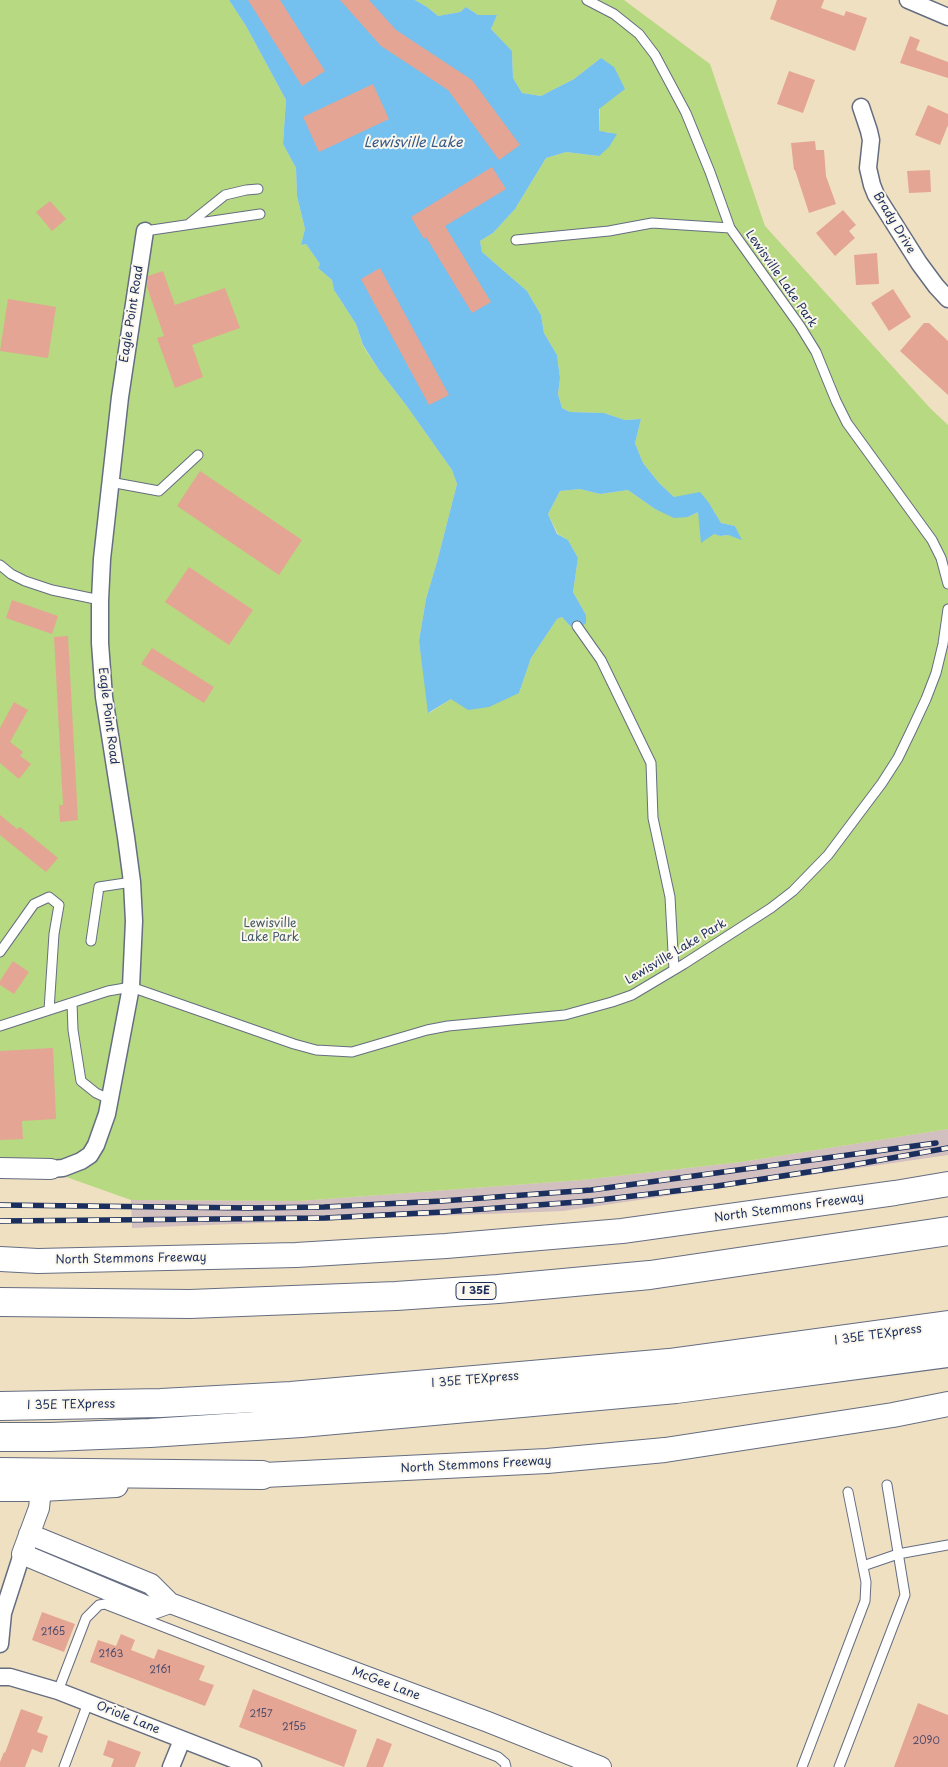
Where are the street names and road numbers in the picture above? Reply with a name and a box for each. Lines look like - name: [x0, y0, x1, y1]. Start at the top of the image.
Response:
- street label: Brady Drive: [870, 190, 918, 256]
- street label: Lewisville Lake Park: [742, 228, 820, 330]
- street label: Eagle Point Road: [117, 264, 147, 364]
- street label: Eagle Point Road: [95, 667, 121, 765]
- street label: Lewisville Lake Park: [623, 916, 729, 988]
- street label: North Stemmons Freeway: [713, 1190, 865, 1226]
- street label: North Stemmons Freeway: [55, 1250, 207, 1268]
- road number: I 35E: [456, 1282, 496, 1300]
- street label: I 35E TEXpress: [833, 1322, 923, 1348]
- street label: I 35E TEXpress: [431, 1369, 519, 1391]
- street label: I 35E TEXpress: [27, 1397, 115, 1413]
- street label: North Stemmons Freeway: [400, 1454, 552, 1476]
- street label: McGee Lane: [350, 1664, 422, 1704]
- street label: Oriole Lane: [94, 1699, 162, 1737]

